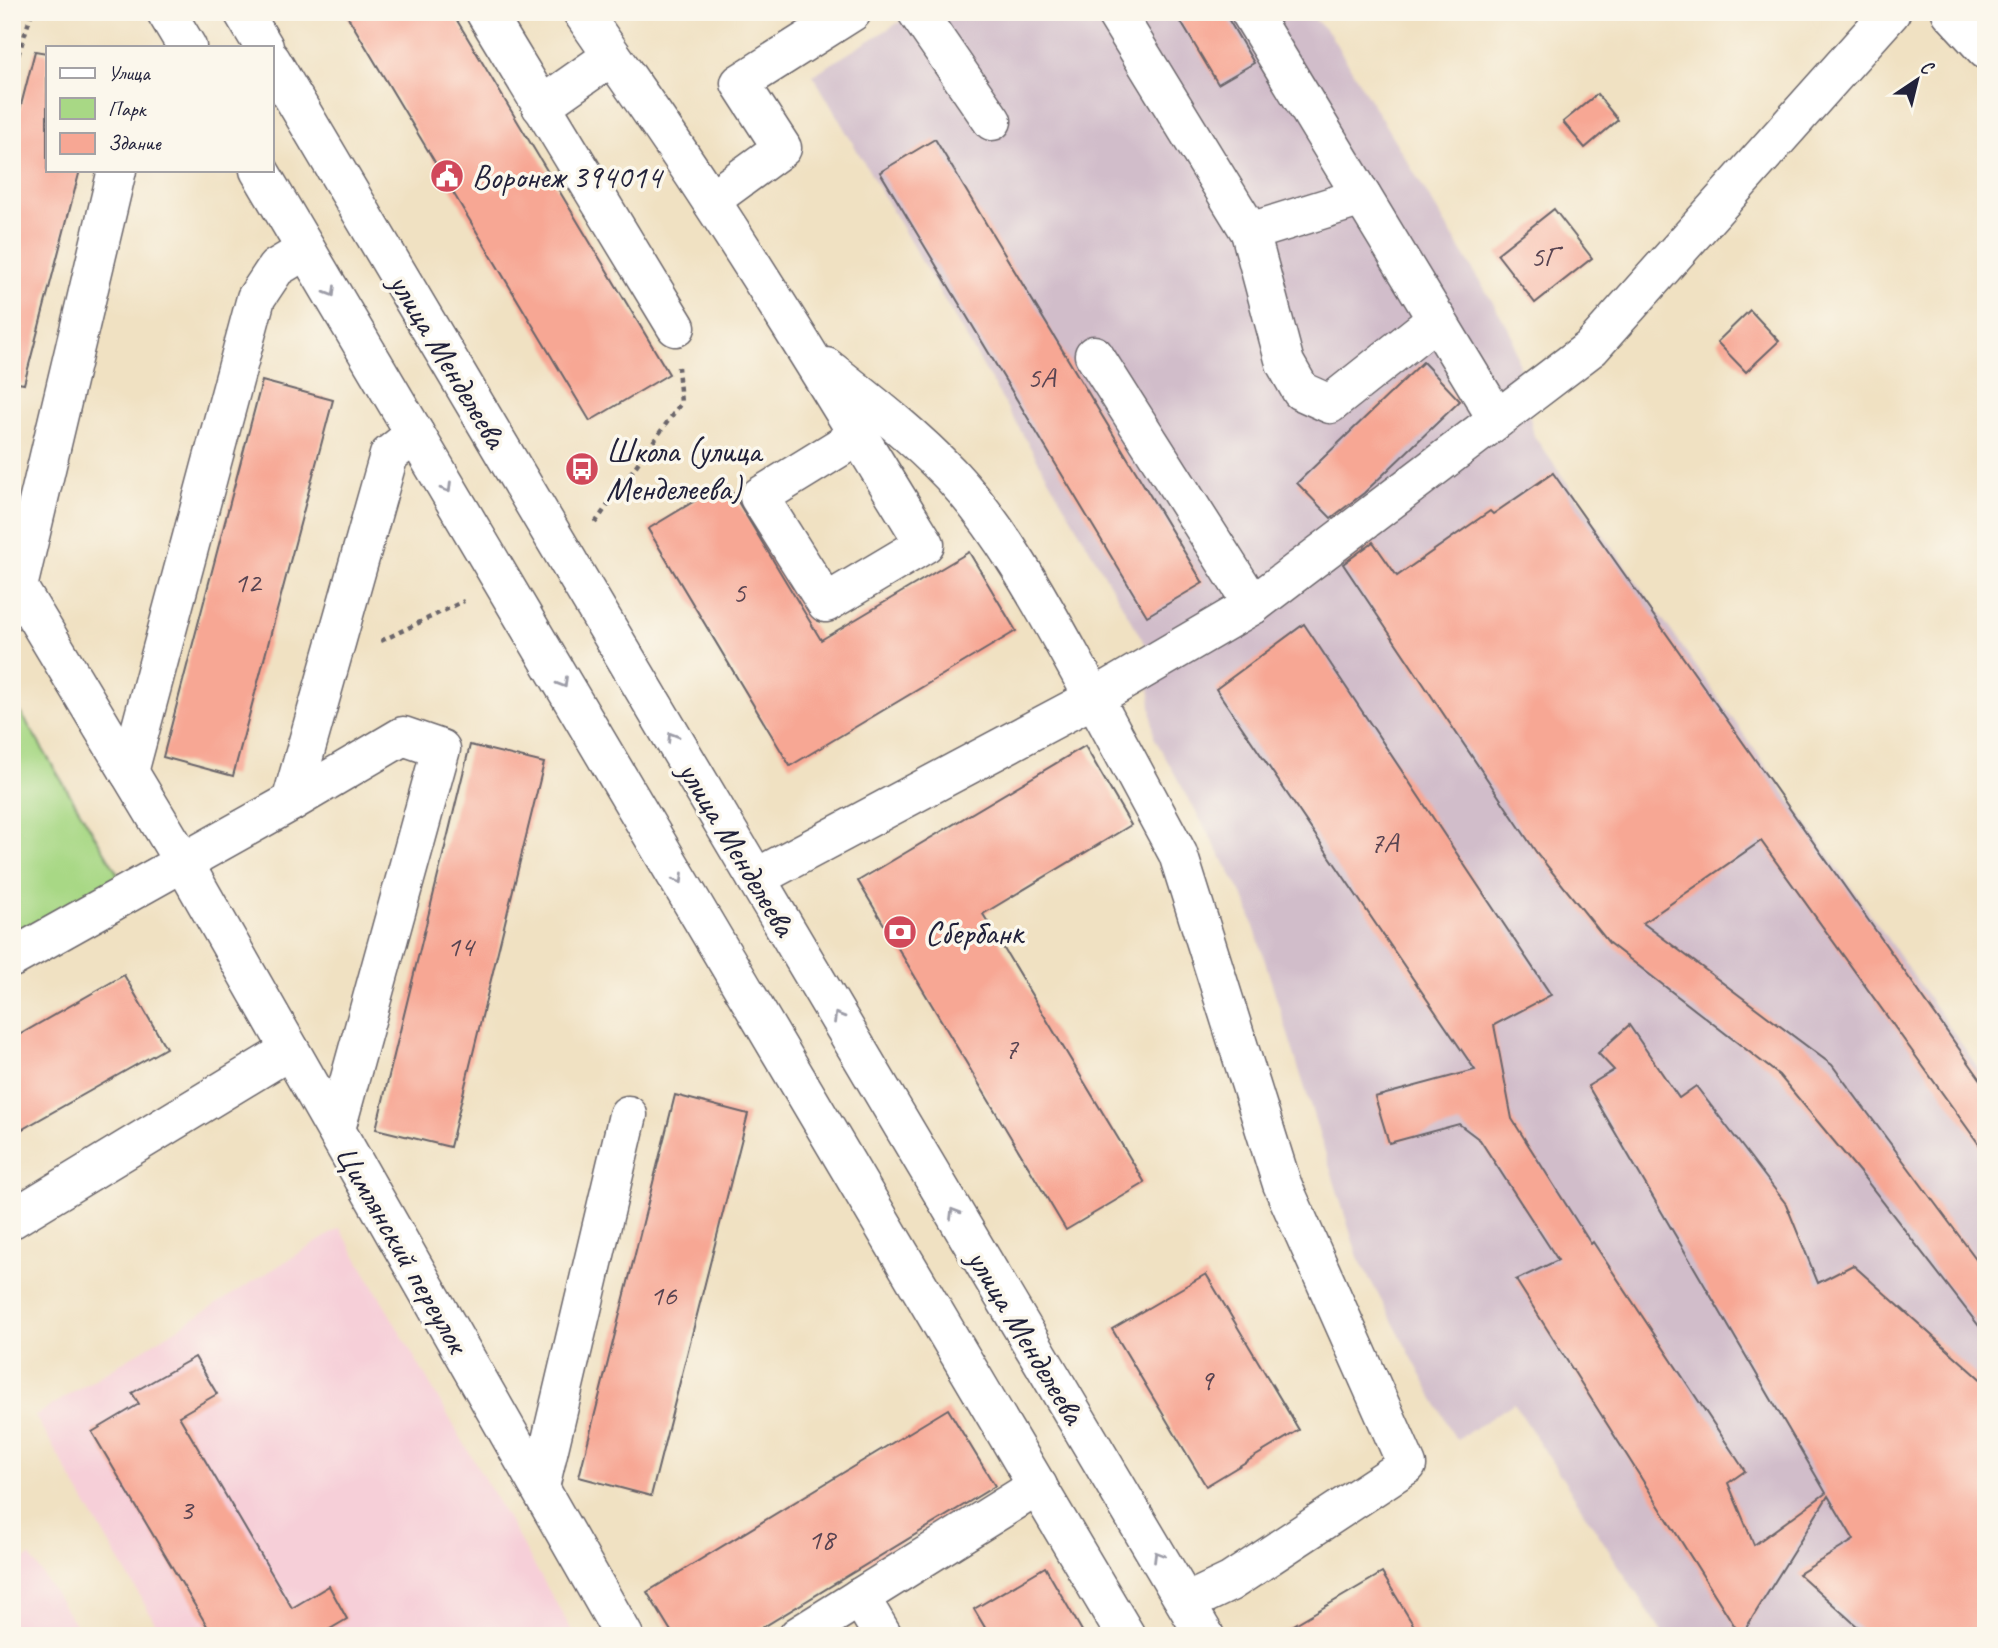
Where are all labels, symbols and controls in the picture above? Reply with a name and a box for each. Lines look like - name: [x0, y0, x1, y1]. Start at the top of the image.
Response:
- legend: [46, 46, 273, 172]
- north arrow: [1882, 46, 1952, 116]
- text: С: [1915, 54, 1939, 81]
- text: Улица: [108, 60, 151, 86]
- text: Парк: [108, 96, 148, 122]
- text: Здание: [108, 130, 162, 156]
- place label: Воронеж 394014: [472, 156, 664, 198]
- public building icon: Воронеж 394014: [428, 157, 466, 195]
- house number: 5Г: [1530, 237, 1564, 275]
- street label: улица Менделеева: [379, 264, 518, 457]
- one-way arrow: [323, 284, 336, 297]
- house number: 5А: [1027, 358, 1057, 396]
- place label: Школа (улица Менделеева): [606, 430, 764, 510]
- bus stop icon: Школа (улица Менделеева): [563, 450, 601, 488]
- one-way arrow: [439, 480, 452, 493]
- house number: 12: [234, 563, 263, 601]
- house number: 5: [732, 573, 747, 611]
- one-way arrow: [554, 676, 567, 689]
- one-way arrow: [668, 732, 681, 745]
- street label: улица Менделеева: [668, 752, 807, 945]
- house number: 7А: [1370, 823, 1400, 861]
- one-way arrow: [670, 872, 683, 885]
- place label: Сбербанк: [925, 912, 1026, 954]
- bank icon: Сбербанк: [881, 913, 919, 951]
- house number: 14: [447, 927, 476, 965]
- one-way arrow: [834, 1012, 847, 1025]
- house number: 7: [1004, 1029, 1019, 1067]
- street label: Цимлянский переулок: [326, 1137, 480, 1362]
- one-way arrow: [950, 1207, 963, 1220]
- street label: улица Менделеева: [957, 1240, 1096, 1433]
- house number: 16: [650, 1276, 678, 1314]
- house number: 9: [1199, 1361, 1215, 1399]
- house number: 3: [179, 1490, 195, 1528]
- house number: 18: [808, 1520, 837, 1558]
- one-way arrow: [1153, 1551, 1166, 1563]

